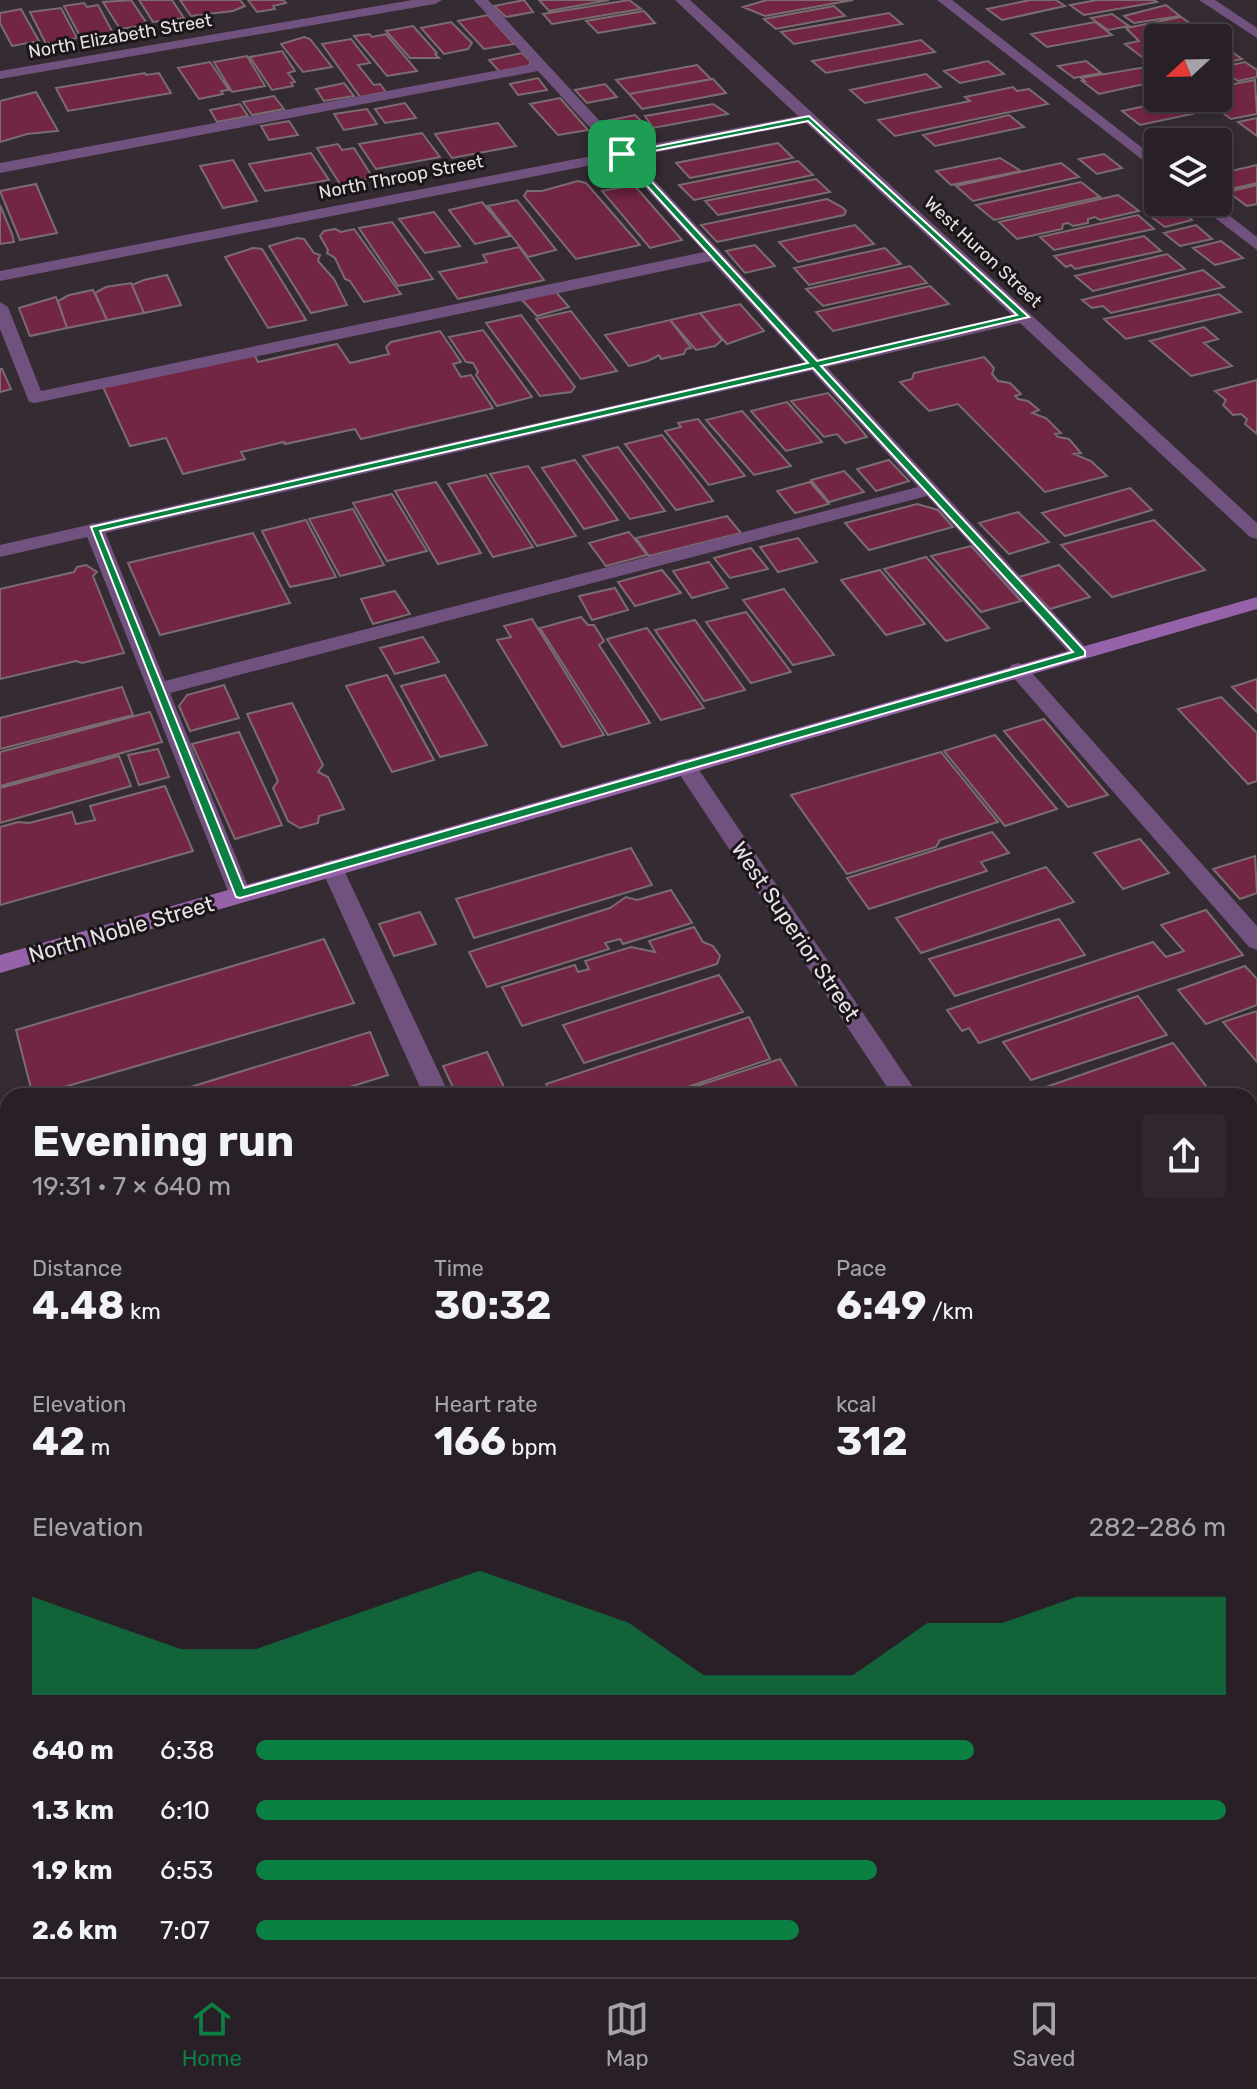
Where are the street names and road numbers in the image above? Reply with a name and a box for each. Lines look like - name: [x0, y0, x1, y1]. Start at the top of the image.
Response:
- street label: North Elizabeth Street: [26, 9, 214, 63]
- street label: North Throop Street: [317, 150, 485, 204]
- street label: West Huron Street: [920, 192, 1046, 312]
- street label: West Superior Street: [726, 837, 866, 1026]
- street label: North Noble Street: [25, 890, 217, 969]

